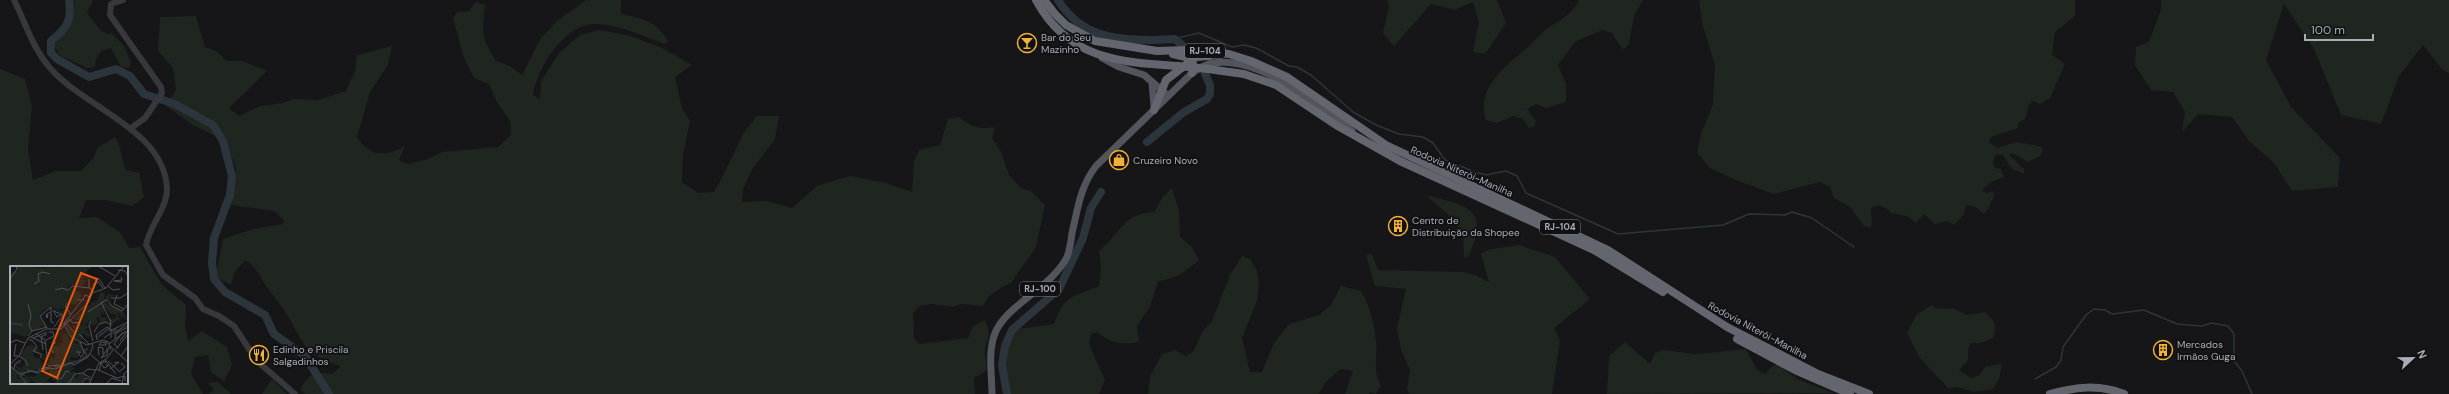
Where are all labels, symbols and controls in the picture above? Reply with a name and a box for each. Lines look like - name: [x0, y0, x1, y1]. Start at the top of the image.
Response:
- scale bar: [2305, 16, 2373, 42]
- text: 100 m: [2311, 22, 2345, 38]
- place label: Bar do Seu Mazinho: [1041, 31, 1091, 56]
- bar icon: Bar do Seu Mazinho: [1016, 32, 1038, 54]
- road number: RJ-104: [1185, 44, 1225, 58]
- street label: Rodovia Niterói-Manilha: [1409, 143, 1515, 200]
- shop icon: Cruzeiro Novo: [1108, 149, 1130, 171]
- place label: Cruzeiro Novo: [1133, 154, 1198, 167]
- place label: Centro de Distribuição da Shopee: [1412, 214, 1520, 239]
- building icon: Centro de Distribuição da Shopee: [1387, 215, 1409, 237]
- road number: RJ-104: [1540, 220, 1580, 234]
- inset map: [10, 266, 128, 384]
- road number: RJ-100: [1020, 282, 1060, 296]
- street label: Rodovia Niterói-Manilha: [1706, 299, 1810, 362]
- place label: Mercados Irmãos Guga: [2177, 338, 2235, 363]
- north arrow: [2393, 338, 2433, 378]
- building icon: Mercados Irmãos Guga: [2152, 339, 2174, 361]
- place label: Edinho e Priscila Salgadinhos: [273, 343, 348, 368]
- restaurant icon: Edinho e Priscila Salgadinhos: [248, 344, 270, 366]
- text: N: [2414, 348, 2430, 361]

